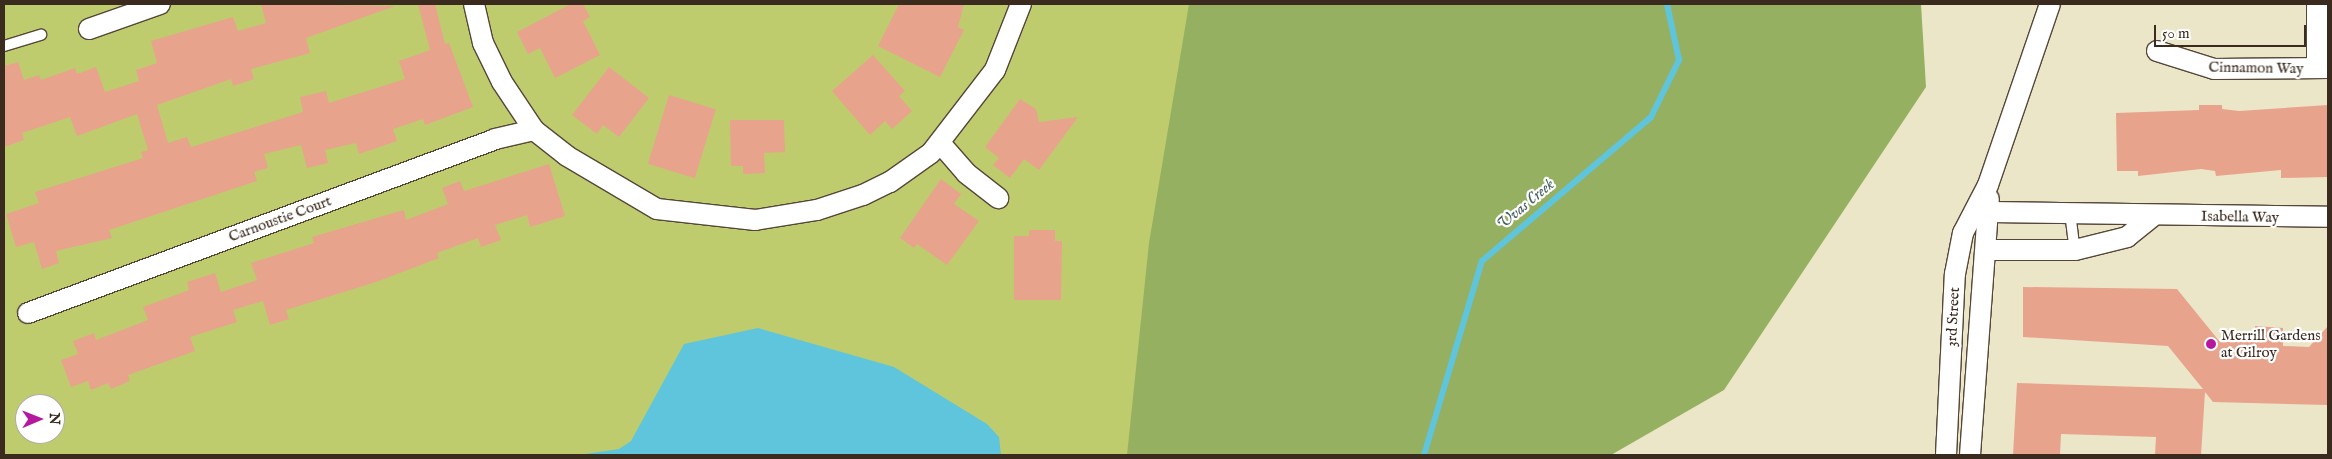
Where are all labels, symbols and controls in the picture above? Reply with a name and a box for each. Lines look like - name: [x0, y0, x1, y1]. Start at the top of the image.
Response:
- scale bar: [2157, 15, 2310, 47]
- text: 50 m: [2162, 24, 2190, 43]
- street label: Cinnamon Way: [2208, 58, 2304, 78]
- water label: Uvas Creek: [1493, 175, 1559, 235]
- street label: Carnoustie Court: [226, 192, 334, 246]
- street label: Isabella Way: [2201, 207, 2279, 227]
- street label: 3rd Street: [1942, 287, 1964, 347]
- place label: Merrill Gardens at Gilroy: [2221, 326, 2320, 361]
- marker: Merrill Gardens at Gilroy: [2205, 338, 2217, 350]
- north arrow: [15, 394, 65, 444]
- text: N: [45, 413, 63, 425]

